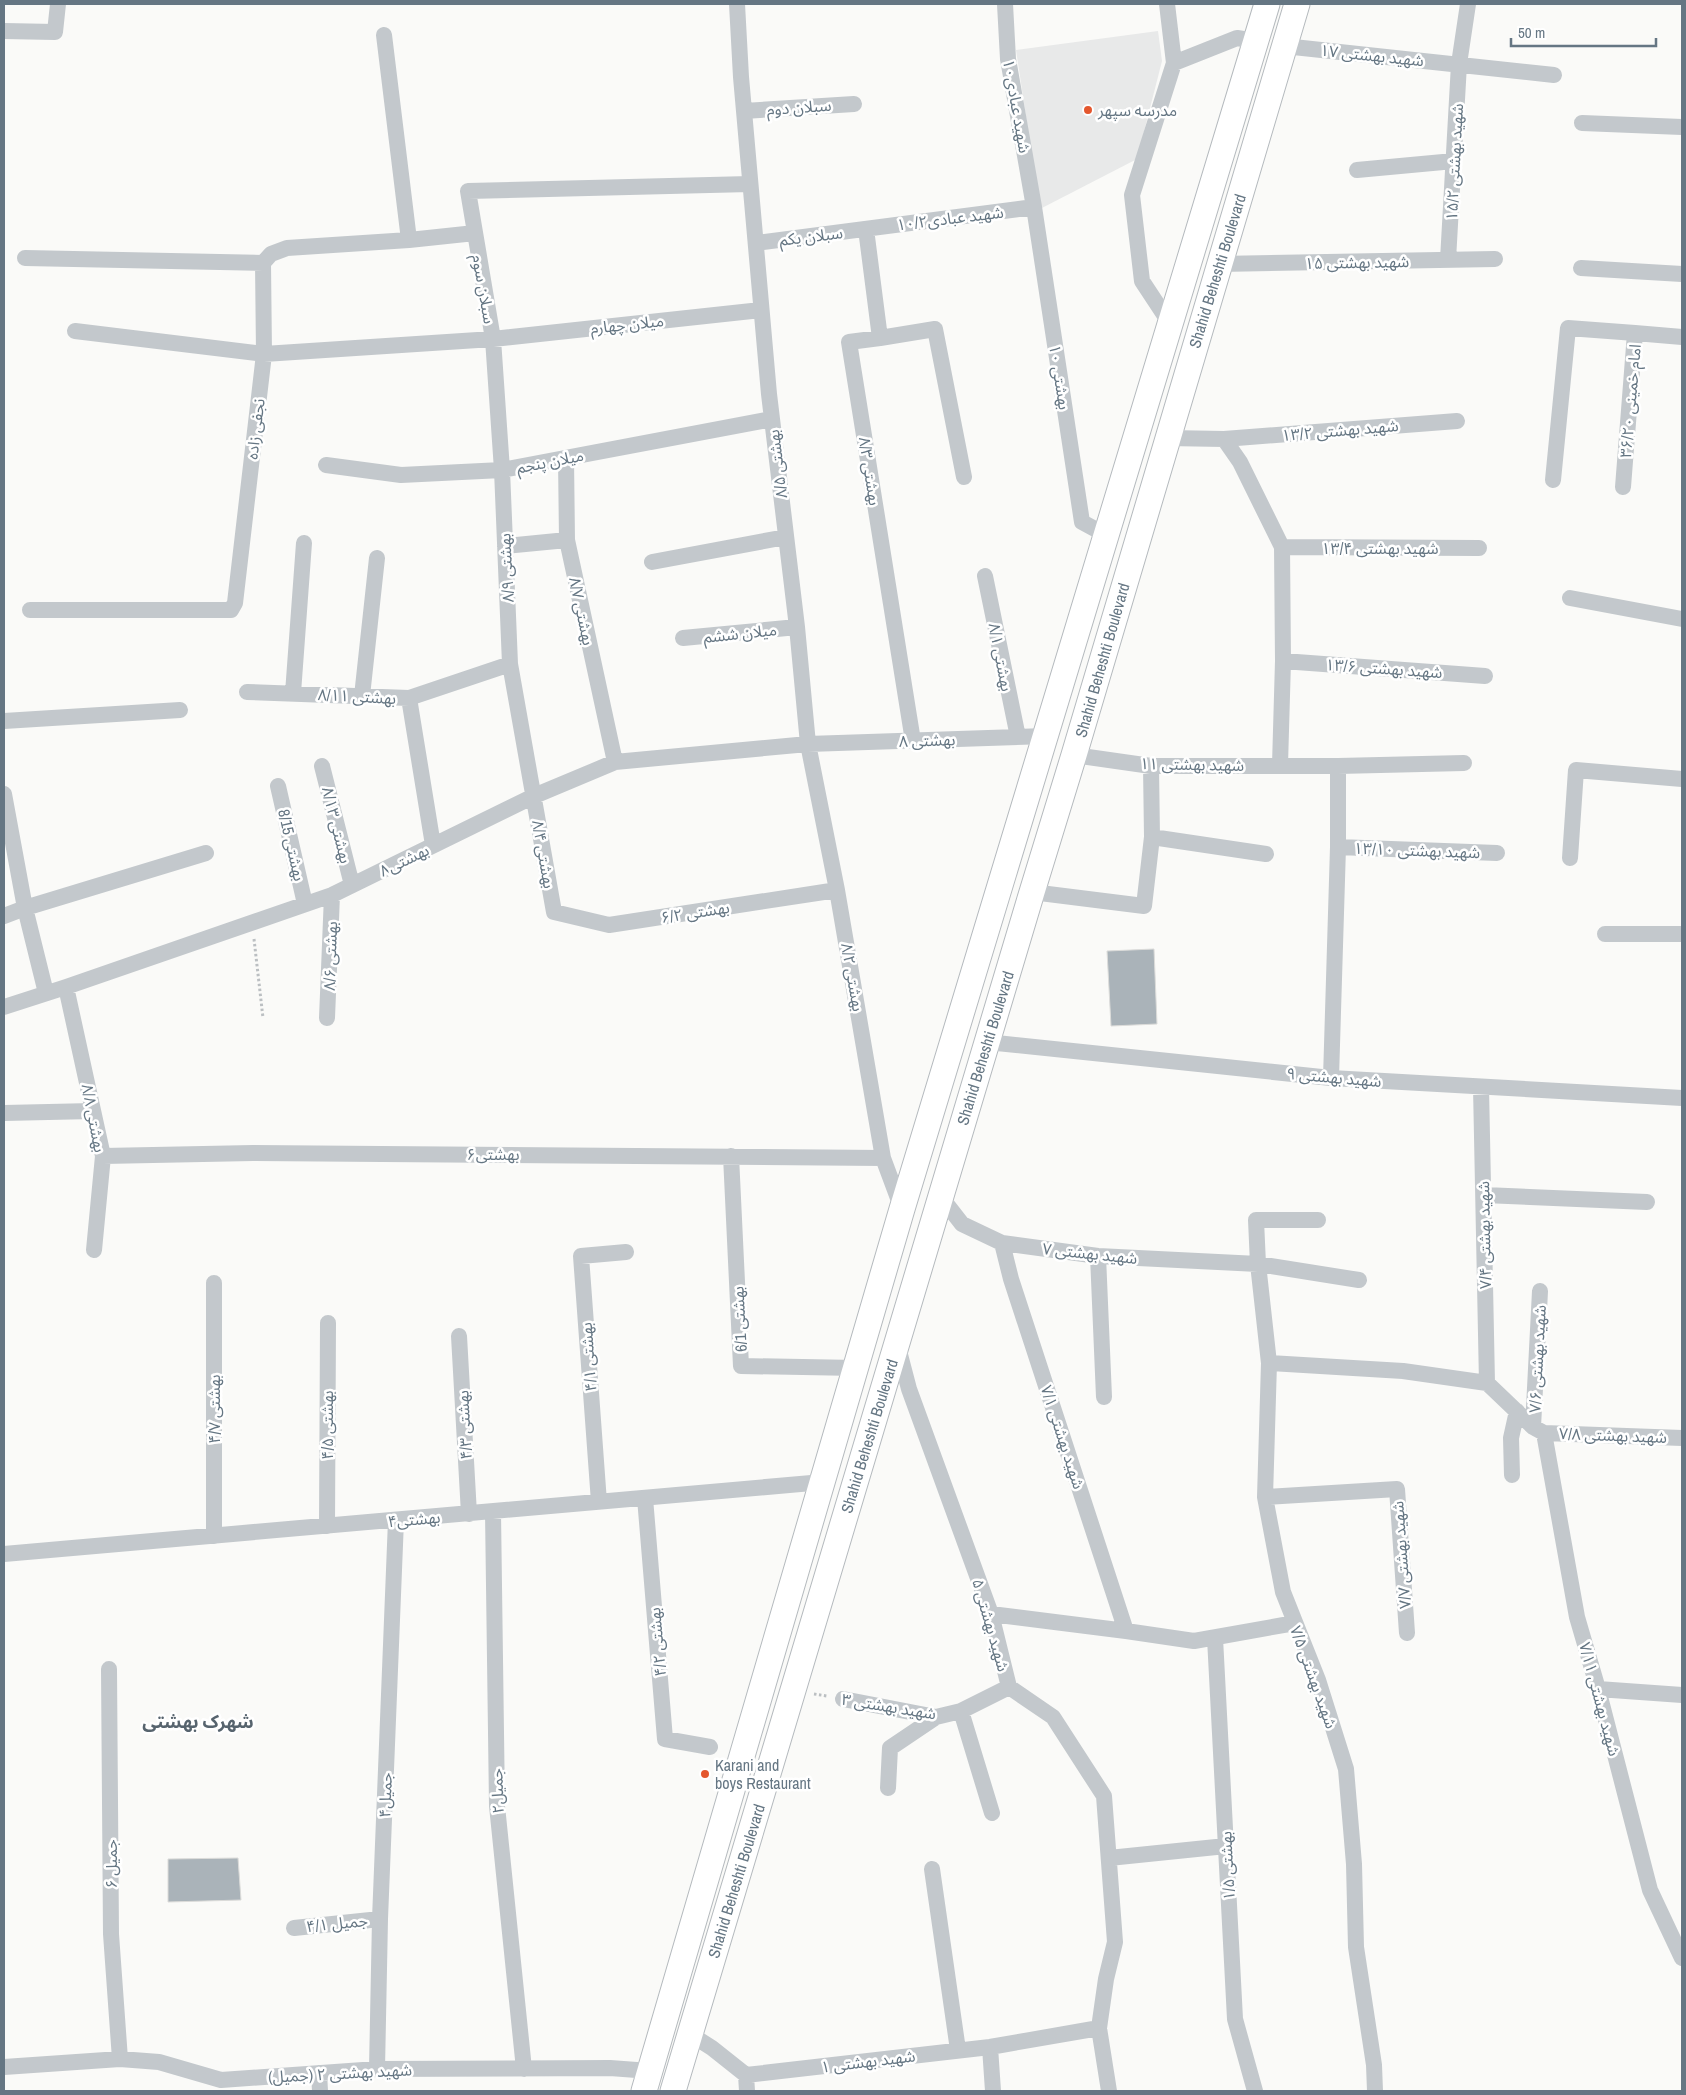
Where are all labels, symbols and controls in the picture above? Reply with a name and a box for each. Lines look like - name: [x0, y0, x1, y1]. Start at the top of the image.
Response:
- scale bar: [1511, 15, 1656, 47]
- text: 50 m: [1518, 22, 1545, 43]
- street label: شهید بهشتی ۱۷: [1319, 39, 1425, 71]
- street label: شهید عبادی۱۰: [998, 57, 1036, 155]
- street label: سبلان دوم: [766, 94, 832, 122]
- place label: مدرسه سپهر: [1097, 99, 1177, 121]
- street label: شهید بهشتی ۱۵/۲: [1440, 103, 1468, 221]
- marker: مدرسه سپهر: [1082, 104, 1094, 116]
- street label: Shahid Beheshti Boulevard: [1183, 191, 1251, 351]
- street label: شهید عبادی۱۰/۲: [895, 201, 1005, 235]
- street label: سبلان یکم: [778, 221, 844, 253]
- street label: شهید بهشتی ۱۵: [1305, 250, 1409, 274]
- street label: سبلان سوم: [465, 253, 501, 326]
- street label: میلان چهارم: [589, 309, 665, 341]
- street label: بهشتی ۱۰: [1044, 343, 1076, 411]
- street label: امام خمینی ۳۶/۲۰: [1614, 343, 1648, 459]
- street label: نجفی زاده: [240, 397, 270, 461]
- street label: شهید بهشتی ۱۳/۲: [1281, 414, 1399, 446]
- street label: بهشتی ۸/۵: [762, 428, 792, 500]
- street label: بهشتی ۸/۳: [854, 435, 886, 507]
- street label: میلان پنجم: [515, 444, 586, 480]
- street label: بهشتی ۸/۹: [493, 533, 519, 603]
- street label: شهید بهشتی ۱۳/۴: [1321, 537, 1439, 559]
- street label: بهشتی ۸/۷: [564, 575, 600, 647]
- street label: Shahid Beheshti Boulevard: [1069, 580, 1135, 740]
- street label: میلان ششم: [702, 618, 778, 650]
- street label: بهشتی ۸/۱: [984, 621, 1018, 693]
- street label: شهید بهشتی ۱۳/۶: [1325, 653, 1443, 683]
- street label: بهشتی ۸/۱۱: [317, 683, 397, 709]
- street label: ۸ بهشتی: [898, 728, 956, 752]
- street label: شهید بهشتی ۱۱: [1140, 752, 1244, 776]
- street label: بهشتی ۸/۱۳: [317, 784, 357, 866]
- street label: بهشتی 8/15: [273, 807, 311, 883]
- street label: بهشتی ۸/۴: [527, 818, 561, 890]
- street label: شهید بهشتی ۱۳/۱۰: [1353, 837, 1481, 863]
- street label: بهشتی۸: [375, 839, 433, 881]
- street label: بهشتی ۶/۲: [659, 896, 731, 928]
- street label: بهشتی ۸/۶: [318, 921, 342, 991]
- street label: بهشتی ۸/۲: [836, 941, 870, 1013]
- street label: Shahid Beheshti Boulevard: [951, 968, 1019, 1128]
- street label: شهید بهشتی ۹: [1286, 1062, 1382, 1092]
- street label: بهشتی ۸/۸: [77, 1082, 111, 1154]
- street label: بهشتی۶: [467, 1143, 519, 1165]
- street label: شهید بهشتی ۷/۴: [1472, 1181, 1496, 1289]
- street label: شهید بهشتی ۷: [1041, 1237, 1139, 1269]
- street label: بهشتی 6/1: [726, 1286, 752, 1352]
- street label: شهید بهشتی ۷/۶: [1523, 1304, 1551, 1414]
- street label: بهشتی ۴/۱: [575, 1322, 601, 1392]
- street label: Shahid Beheshti Boulevard: [835, 1356, 903, 1516]
- street label: بهشتی ۴/۷: [203, 1374, 225, 1444]
- street label: شهید بهشتی ۷/۱: [1036, 1382, 1090, 1492]
- street label: بهشتی ۴/۵: [316, 1390, 338, 1460]
- street label: بهشتی ۴/۳: [451, 1390, 477, 1460]
- street label: شهید بهشتی ۷/۸: [1559, 1422, 1667, 1448]
- street label: شهید بهشتی ۷/۷: [1386, 1500, 1416, 1610]
- street label: بهشتی۴: [387, 1506, 441, 1532]
- street label: شهید بهشتی ۵: [967, 1576, 1015, 1674]
- street label: بهشتی ۴/۲: [643, 1606, 671, 1678]
- street label: شهید بهشتی ۷/۵: [1285, 1622, 1343, 1732]
- street label: شهید بهشتی ۷/۱۱: [1574, 1639, 1626, 1759]
- street label: شهید بهشتی ۳: [840, 1688, 938, 1724]
- district label: شهرک بهشتی: [142, 1709, 254, 1734]
- place label: Karani and boys Restaurant: [715, 1754, 811, 1794]
- street label: جمیل۲: [485, 1768, 509, 1814]
- marker: Karani and boys Restaurant: [699, 1768, 711, 1780]
- street label: جمیل۴: [373, 1772, 397, 1818]
- street label: Shahid Beheshti Boulevard: [702, 1801, 770, 1961]
- street label: بهشتی ۱/۵: [1214, 1831, 1240, 1901]
- street label: جمیل ۶: [100, 1839, 122, 1889]
- street label: جمیل ۴/۱: [305, 1909, 369, 1937]
- street label: شهید بهشتی ۱: [819, 2044, 917, 2078]
- street label: شهید بهشتی ۲ (جمیل): [267, 2058, 413, 2088]

